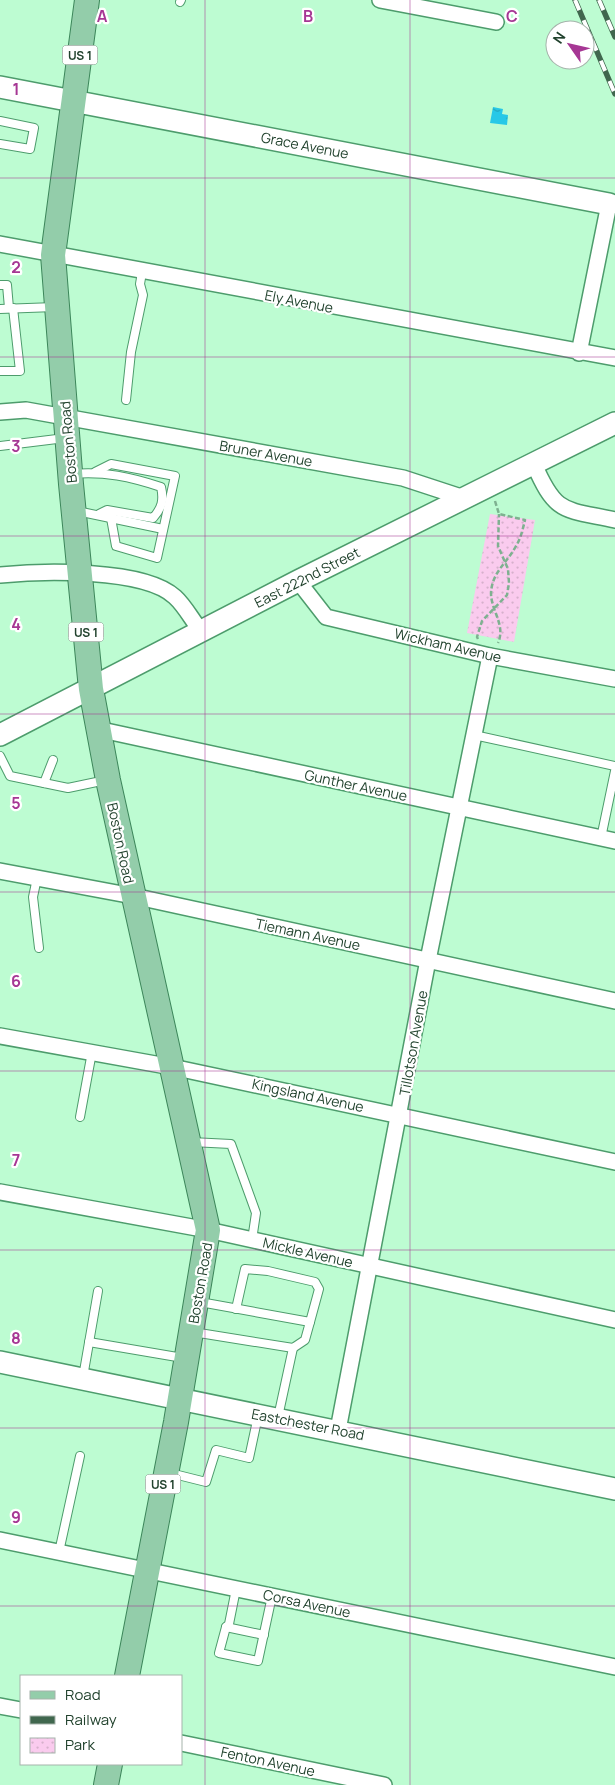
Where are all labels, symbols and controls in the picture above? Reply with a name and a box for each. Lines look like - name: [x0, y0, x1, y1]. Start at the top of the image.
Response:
- text: A: [97, 5, 108, 27]
- text: B: [303, 5, 313, 27]
- text: C: [506, 5, 518, 27]
- north arrow: [545, 20, 595, 70]
- text: N: [548, 28, 569, 47]
- road number: US 1: [62, 46, 98, 64]
- text: 1: [12, 78, 20, 100]
- street label: Grace Avenue: [260, 127, 350, 163]
- text: 2: [11, 256, 21, 278]
- street label: Ely Avenue: [263, 285, 335, 317]
- street label: Boston Road: [55, 400, 81, 484]
- text: 3: [11, 435, 21, 457]
- street label: Bruner Avenue: [218, 435, 314, 471]
- street label: East 222nd Street: [251, 542, 363, 612]
- text: 4: [11, 613, 21, 635]
- road number: US 1: [68, 622, 104, 642]
- street label: Wickham Avenue: [393, 623, 503, 667]
- street label: Gunther Avenue: [303, 765, 409, 805]
- text: 5: [11, 792, 21, 814]
- street label: Boston Road: [103, 801, 139, 885]
- street label: Tiemann Avenue: [254, 914, 362, 954]
- text: 6: [11, 970, 21, 992]
- street label: Tillotson Avenue: [394, 989, 432, 1097]
- street label: Kingsland Avenue: [250, 1074, 366, 1116]
- text: 7: [12, 1149, 20, 1171]
- street label: Mickle Avenue: [261, 1232, 355, 1272]
- street label: Boston Road: [184, 1241, 216, 1325]
- text: 8: [11, 1327, 21, 1349]
- street label: Eastchester Road: [250, 1404, 366, 1444]
- road number: US 1: [146, 1475, 180, 1494]
- text: 9: [11, 1506, 21, 1528]
- street label: Corsa Avenue: [262, 1584, 352, 1622]
- legend: [20, 1675, 182, 1765]
- text: Road: [65, 1684, 101, 1705]
- text: Railway: [65, 1709, 117, 1730]
- text: Park: [65, 1734, 95, 1755]
- street label: Fenton Avenue: [219, 1742, 317, 1780]

